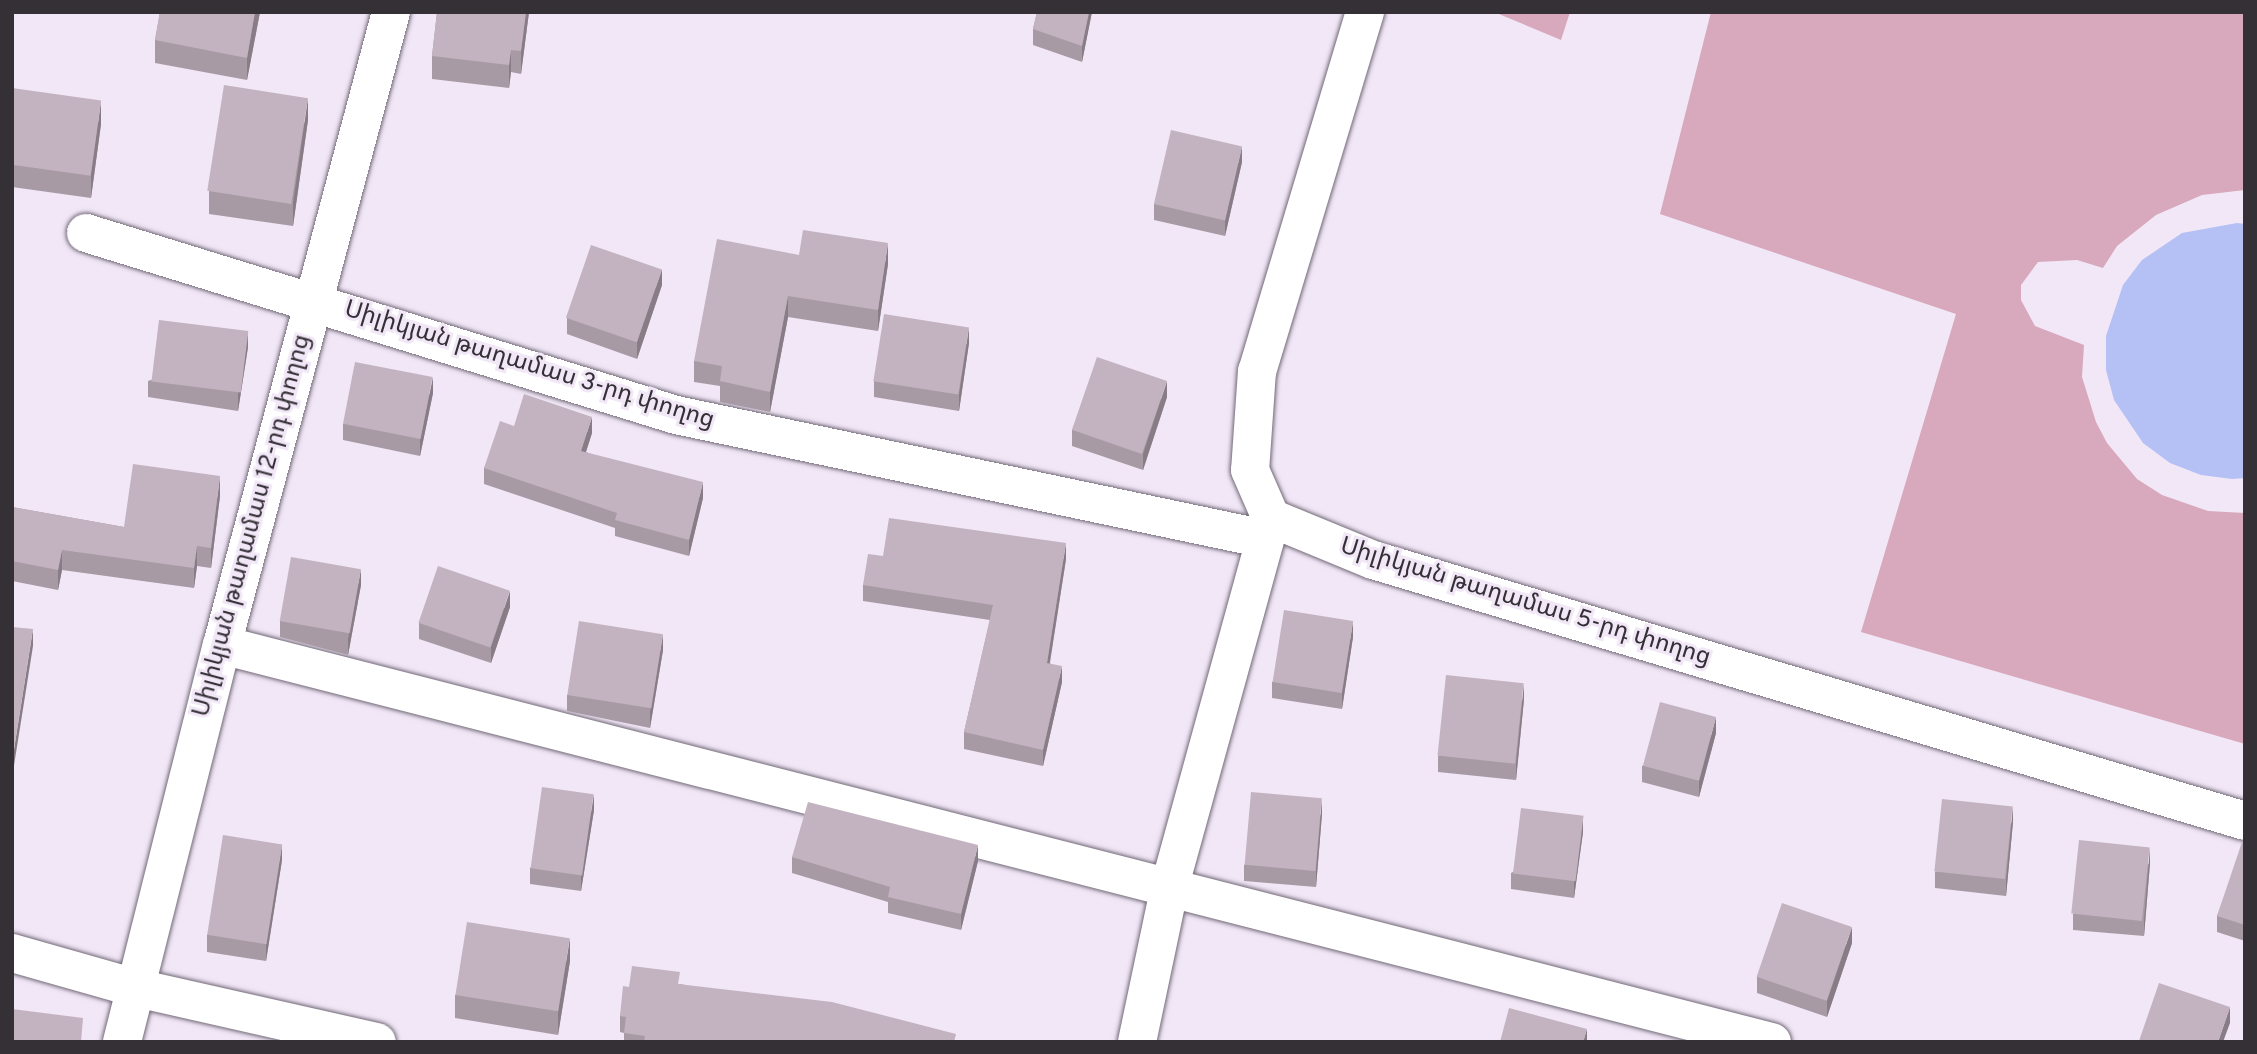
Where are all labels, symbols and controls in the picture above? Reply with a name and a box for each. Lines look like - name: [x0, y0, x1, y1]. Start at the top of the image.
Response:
- street label: Սիլիկյան թաղամաս 3-րդ փողոց: [341, 296, 717, 436]
- street label: Սիլիկյան թաղամաս 12-րդ փողոց: [188, 332, 318, 720]
- street label: Սիլիկյան թաղամաս 5-րդ փողոց: [1336, 533, 1714, 673]

